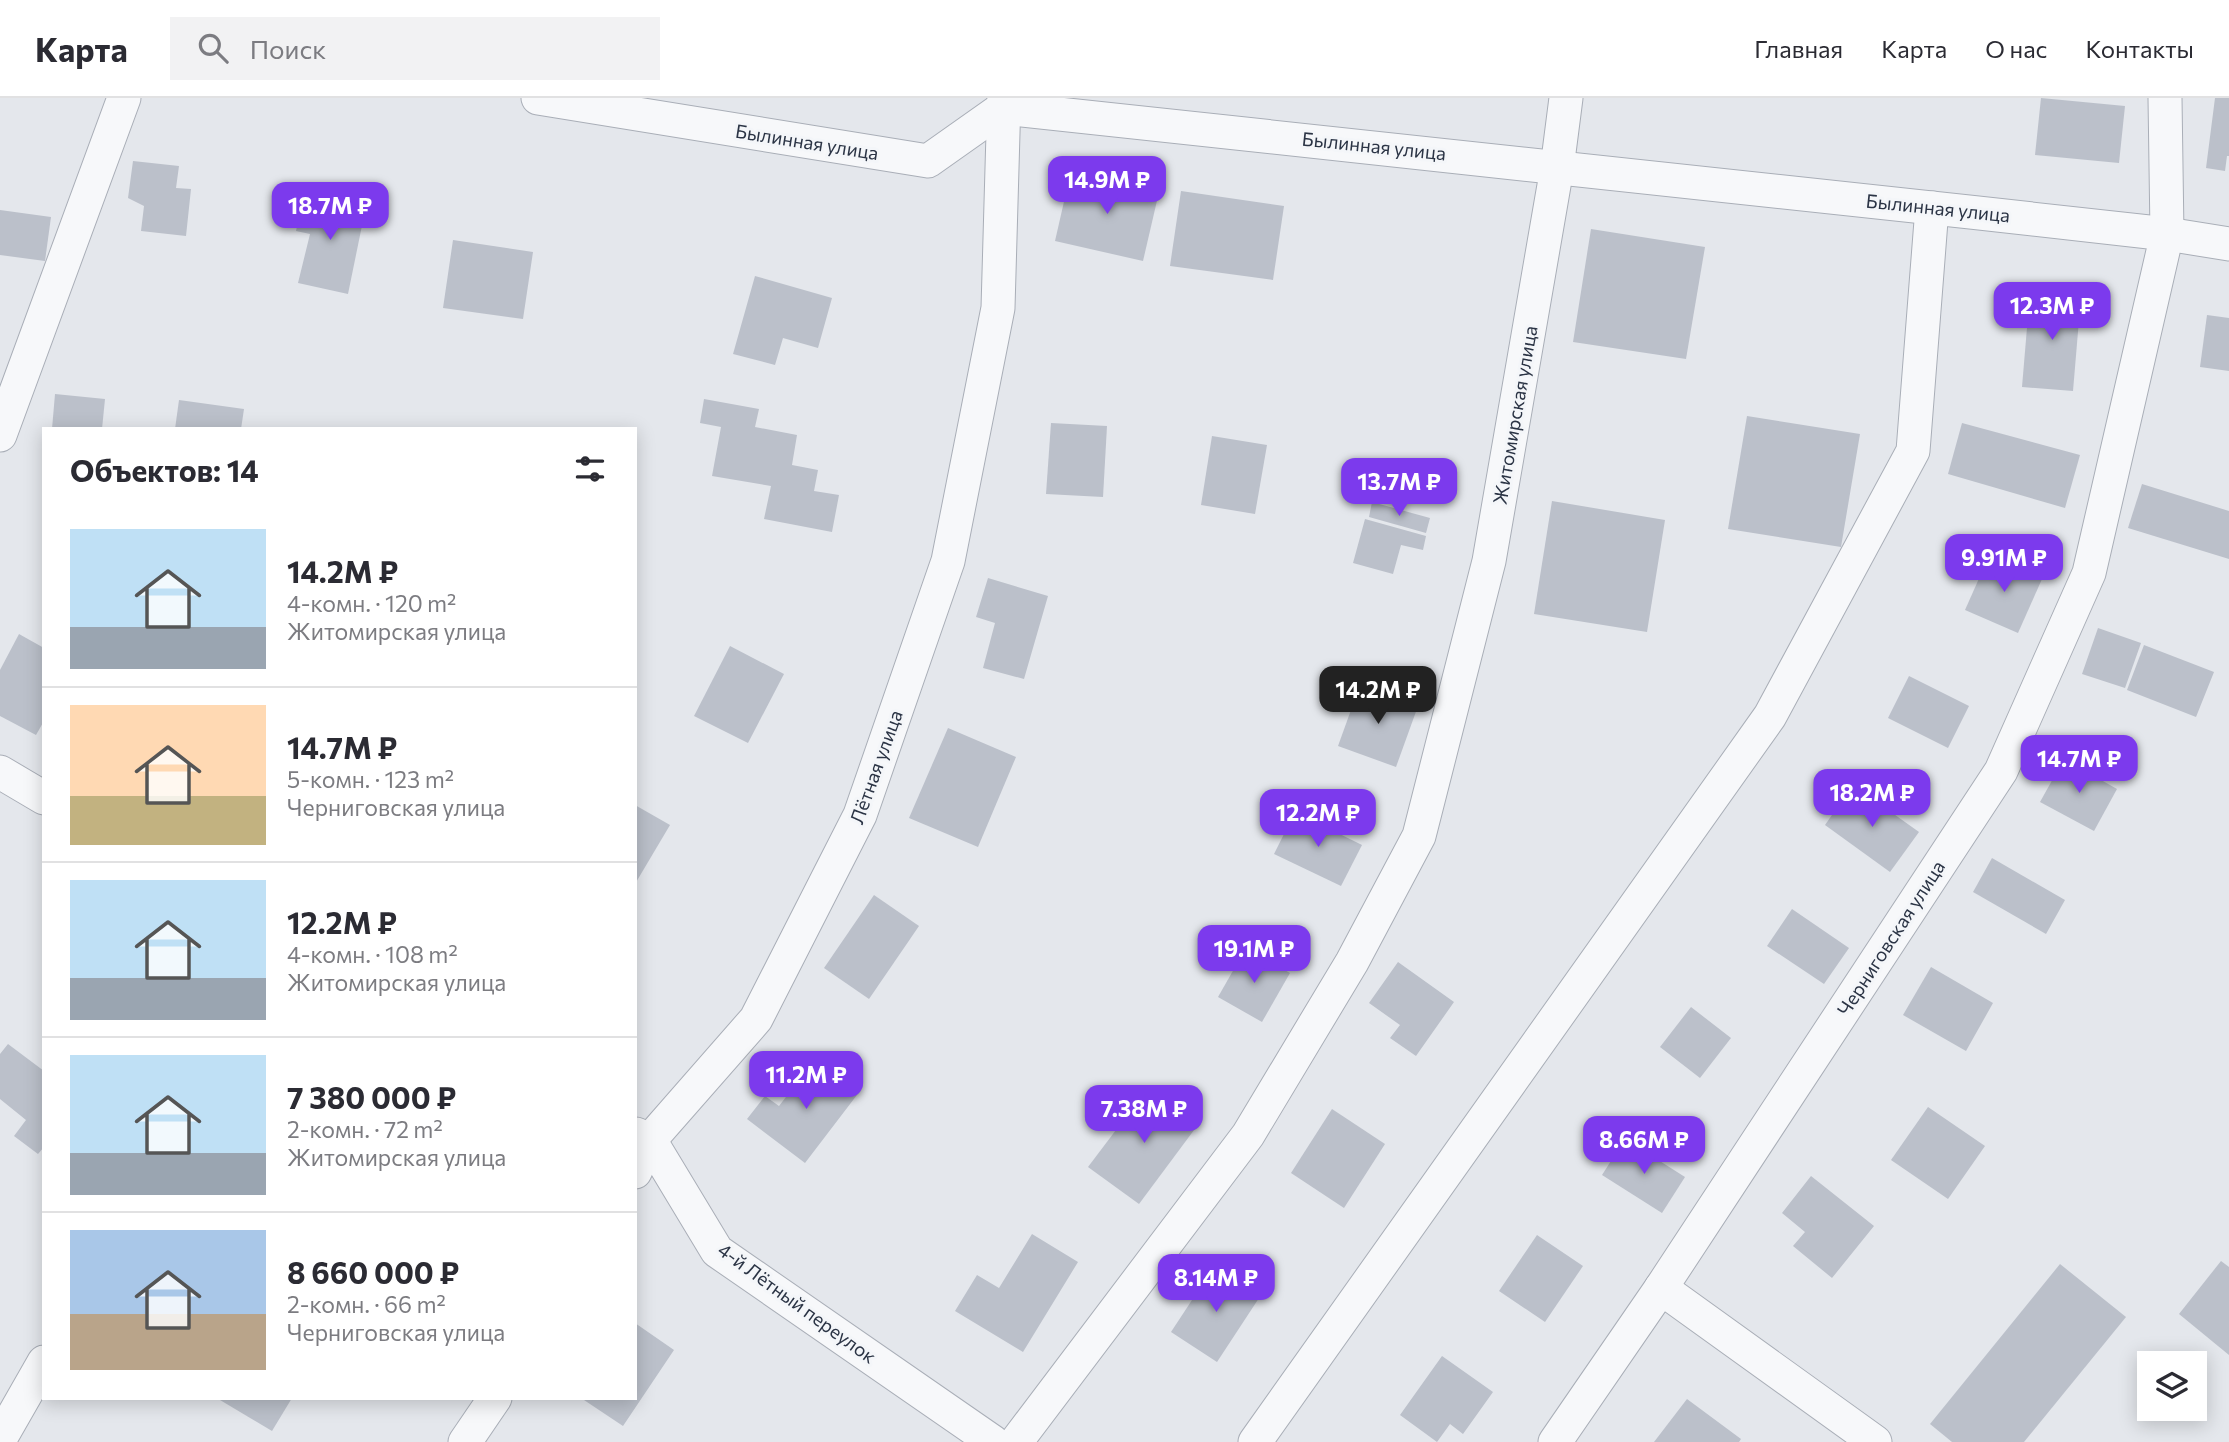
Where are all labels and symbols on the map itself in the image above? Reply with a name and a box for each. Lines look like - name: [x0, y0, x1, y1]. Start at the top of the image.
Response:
- street label: Былинная улица: [734, 119, 880, 164]
- street label: Былинная улица: [1301, 127, 1447, 164]
- pin: 14.9M ₽: [1042, 156, 1172, 216]
- pin: 18.7M ₽: [265, 183, 395, 242]
- street label: Былинная улица: [1865, 189, 2011, 226]
- pin: 12.3M ₽: [1987, 282, 2117, 342]
- street label: Житомирская улица: [1487, 324, 1542, 506]
- pin: 13.7M ₽: [1334, 458, 1464, 518]
- pin: 9.91M ₽: [1939, 534, 2069, 594]
- pin: 14.2M ₽: [1313, 666, 1443, 726]
- street label: Лётная улица: [844, 707, 907, 827]
- pin: 14.7M ₽: [2014, 736, 2144, 795]
- pin: 18.2M ₽: [1807, 770, 1937, 829]
- pin: 12.2M ₽: [1253, 790, 1383, 849]
- street label: Черниговская улица: [1832, 856, 1949, 1020]
- pin: 19.1M ₽: [1189, 926, 1319, 985]
- pin: 11.2M ₽: [741, 1052, 871, 1111]
- pin: 7.38M ₽: [1079, 1086, 1209, 1145]
- pin: 8.66M ₽: [1579, 1116, 1709, 1176]
- street label: 4-й Лётный переулок: [714, 1238, 881, 1368]
- pin: 8.14M ₽: [1151, 1254, 1281, 1314]

